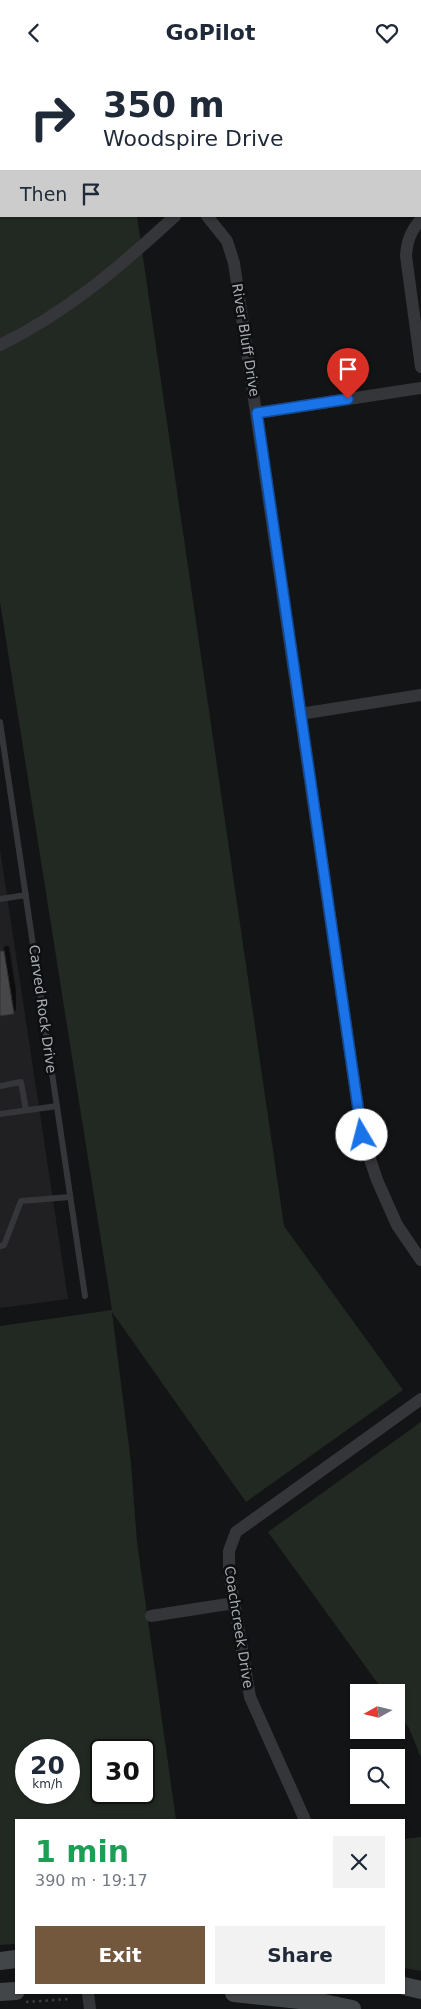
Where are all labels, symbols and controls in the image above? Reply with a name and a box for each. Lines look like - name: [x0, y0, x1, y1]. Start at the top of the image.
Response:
- icon: back: [20, 19, 48, 47]
- icon: heart: [373, 19, 401, 47]
- text: GoPilot: [165, 20, 256, 45]
- icon: right: [20, 85, 85, 150]
- text: 350 m: [103, 85, 225, 125]
- text: Woodspire Drive: [103, 126, 284, 151]
- icon: arrive: [77, 180, 105, 208]
- text: Then: [20, 183, 67, 205]
- street label: River Bluff Drive: [229, 282, 263, 398]
- pin: [327, 348, 369, 399]
- icon: arrive: [334, 355, 362, 383]
- street label: Carved Rock Drive: [26, 944, 60, 1074]
- position arrow: [335, 1108, 387, 1160]
- street label: Coachcreek Drive: [221, 1565, 257, 1689]
- north arrow: [350, 1684, 405, 1739]
- map controls: [350, 1684, 405, 1804]
- speed limit sign: 30: [90, 1739, 155, 1804]
- button: search: [350, 1749, 405, 1804]
- text: 20: [30, 1751, 65, 1780]
- text: km/h: [32, 1777, 63, 1791]
- text: 1 min: [35, 1834, 129, 1869]
- button: close: [333, 1836, 385, 1888]
- text: 390 m · 19:17: [35, 1871, 148, 1890]
- button: Exit: [35, 1926, 205, 1984]
- button: Share: [215, 1926, 385, 1984]

